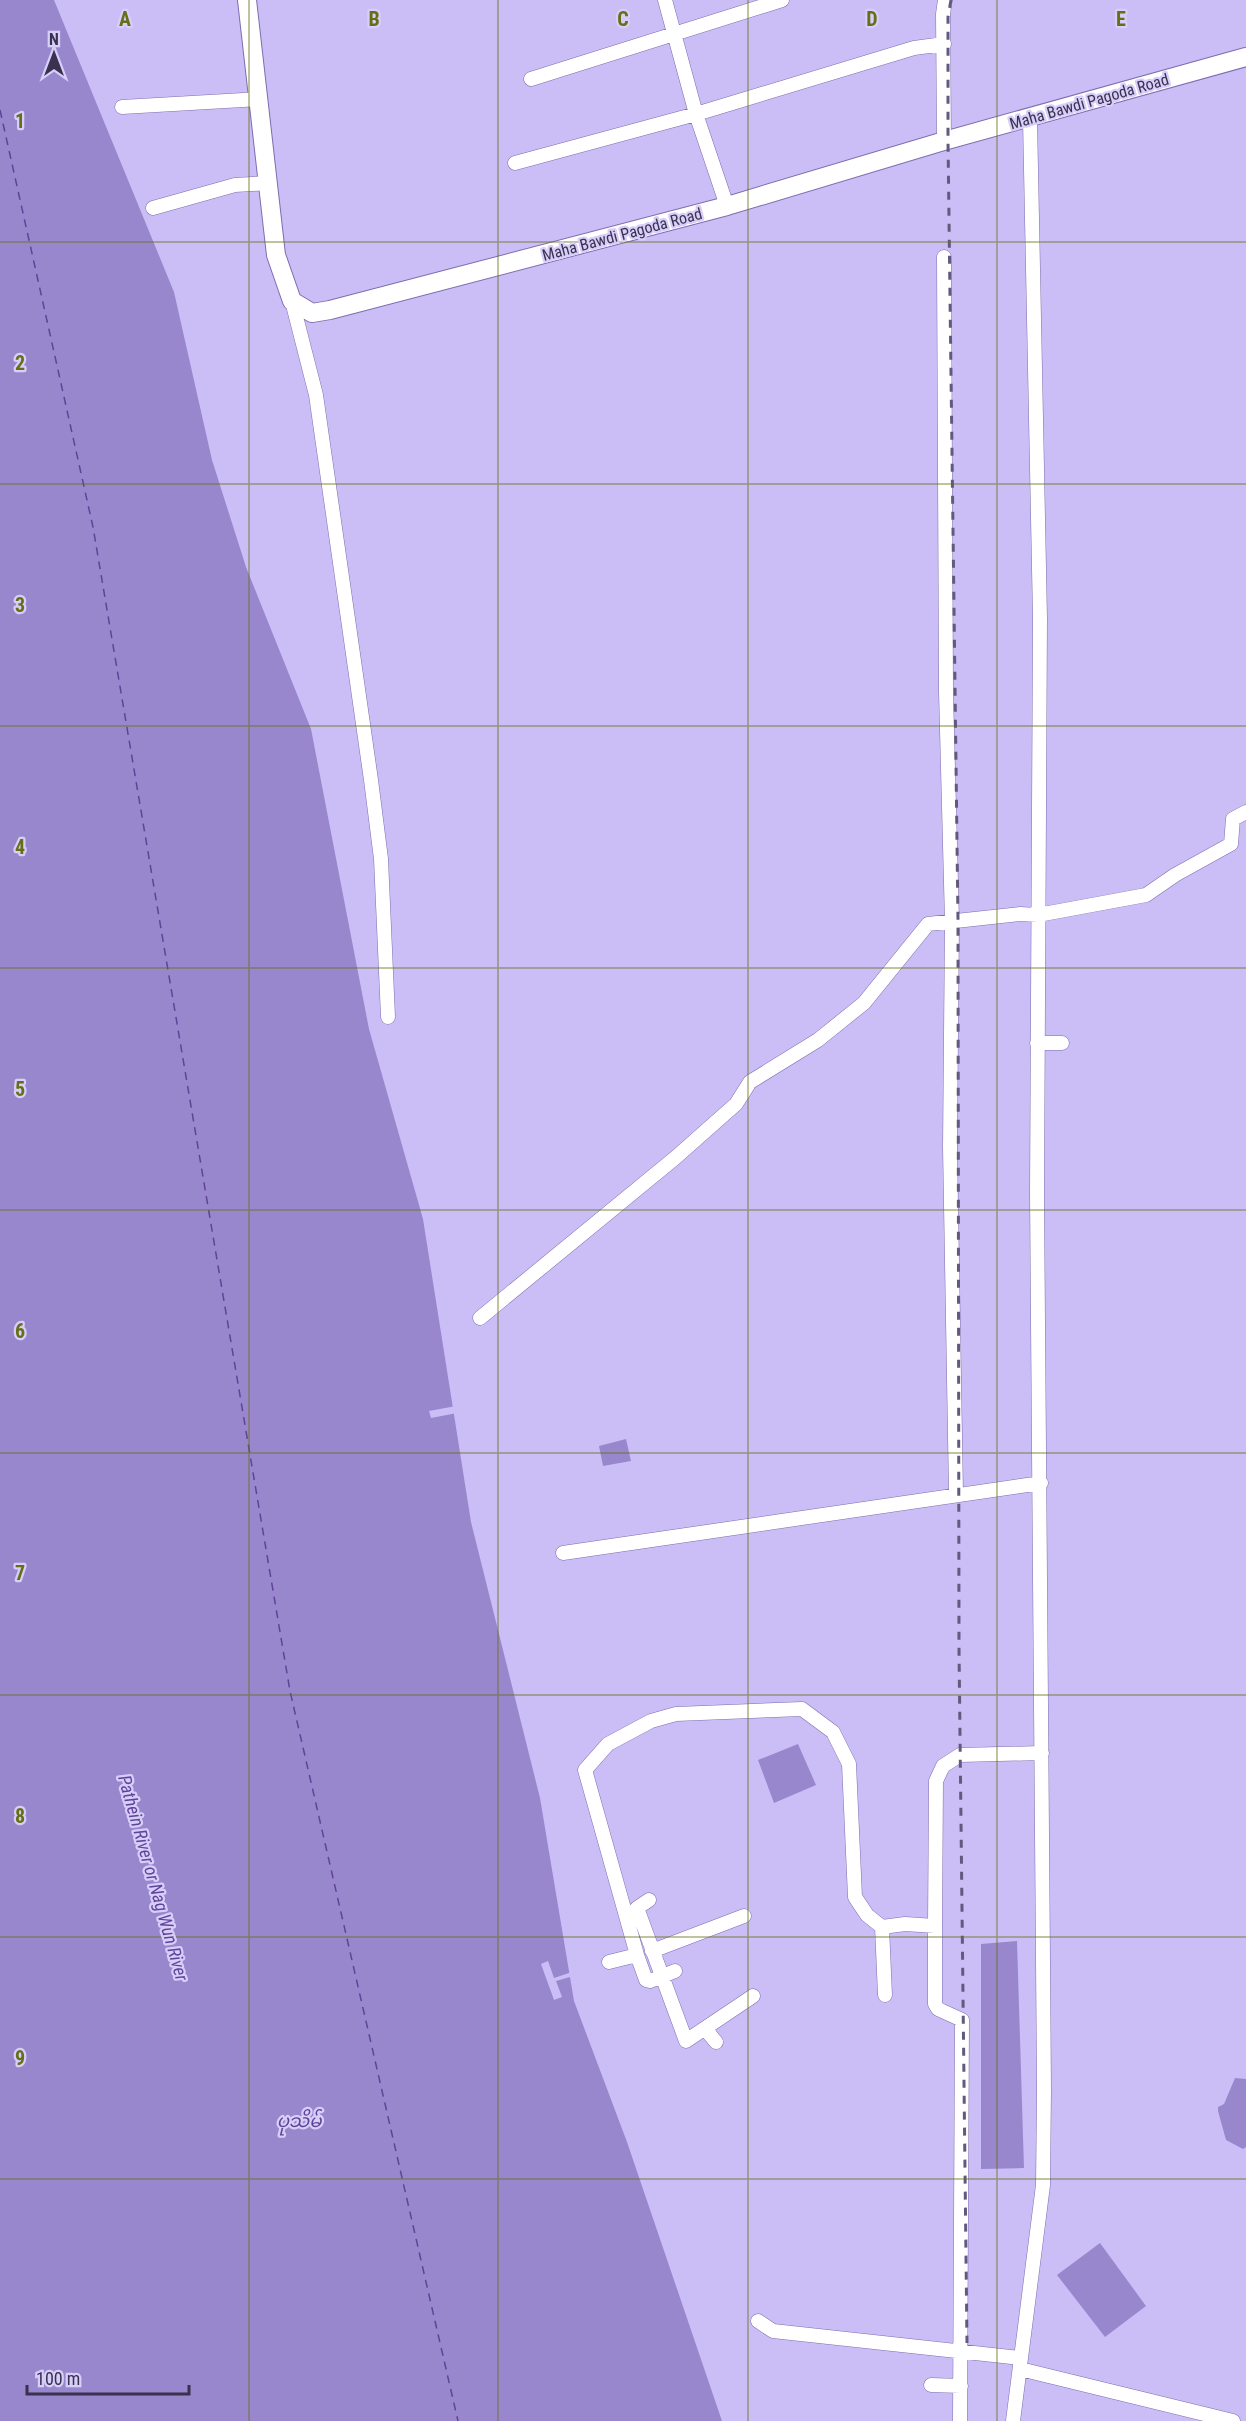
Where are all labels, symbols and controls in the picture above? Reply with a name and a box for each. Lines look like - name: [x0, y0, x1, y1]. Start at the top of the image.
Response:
- text: A: [119, 7, 131, 31]
- text: B: [368, 7, 380, 31]
- text: C: [617, 7, 629, 31]
- text: D: [866, 7, 878, 31]
- text: E: [1116, 7, 1126, 31]
- north arrow: [24, 24, 84, 84]
- text: N: [49, 30, 59, 49]
- street label: Maha Bawdi Pagoda Road: [1007, 70, 1171, 133]
- text: 1: [15, 109, 25, 133]
- street label: Maha Bawdi Pagoda Road: [540, 204, 704, 265]
- text: 2: [15, 351, 25, 375]
- text: 3: [15, 593, 25, 617]
- text: 4: [15, 835, 25, 859]
- text: 5: [15, 1077, 25, 1101]
- text: 6: [15, 1319, 25, 1343]
- text: 7: [15, 1561, 25, 1585]
- water label: Pathein River or Nag Wun River: [114, 1773, 193, 1984]
- text: 8: [15, 1804, 25, 1828]
- text: 9: [15, 2046, 25, 2070]
- water label: ပုသိမ်: [277, 2108, 323, 2136]
- scale bar: [27, 2358, 189, 2396]
- text: 100 m: [36, 2368, 80, 2389]

